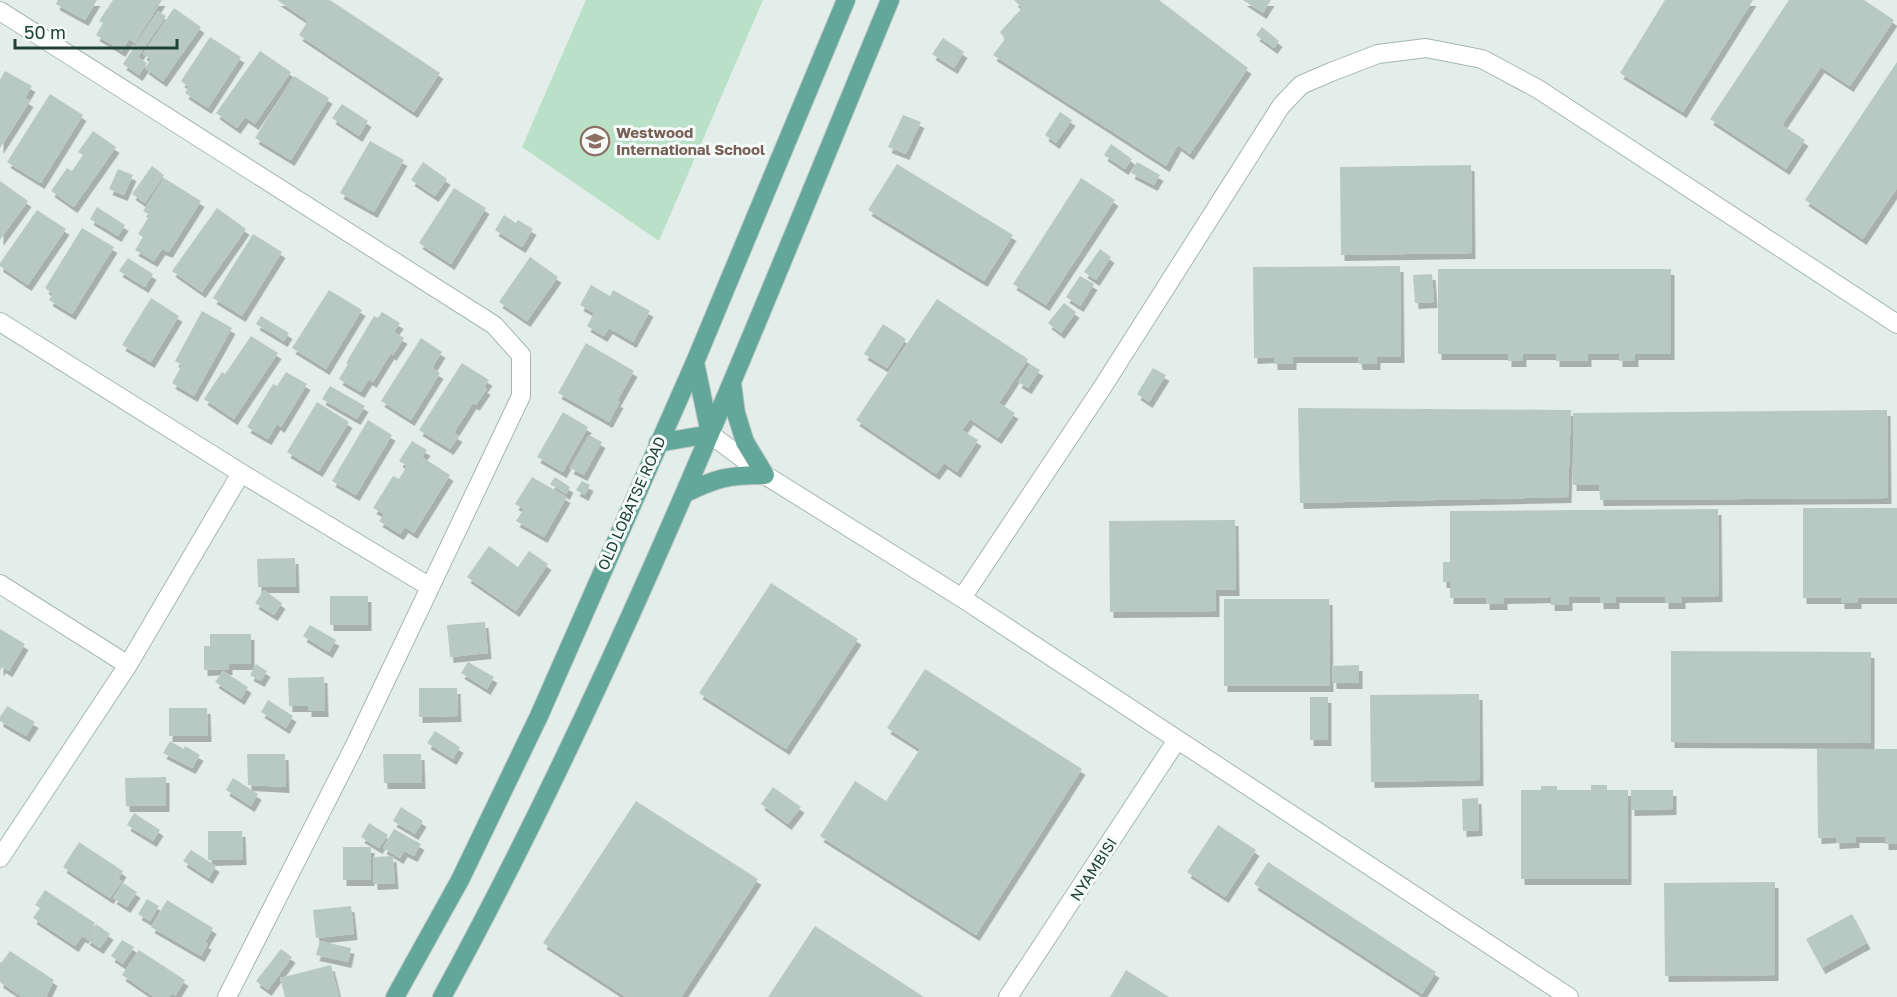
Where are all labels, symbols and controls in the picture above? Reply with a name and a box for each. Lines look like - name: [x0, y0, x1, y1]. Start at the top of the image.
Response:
- scale bar: [15, 12, 177, 50]
- text: 50 m: [24, 21, 66, 43]
- place label: Westwood International School: [616, 123, 765, 158]
- school or university icon: Westwood International School: [579, 125, 611, 157]
- street label: OLD LOBATSE ROAD: [593, 433, 669, 573]
- street label: NYAMBISI: [1066, 834, 1120, 904]

